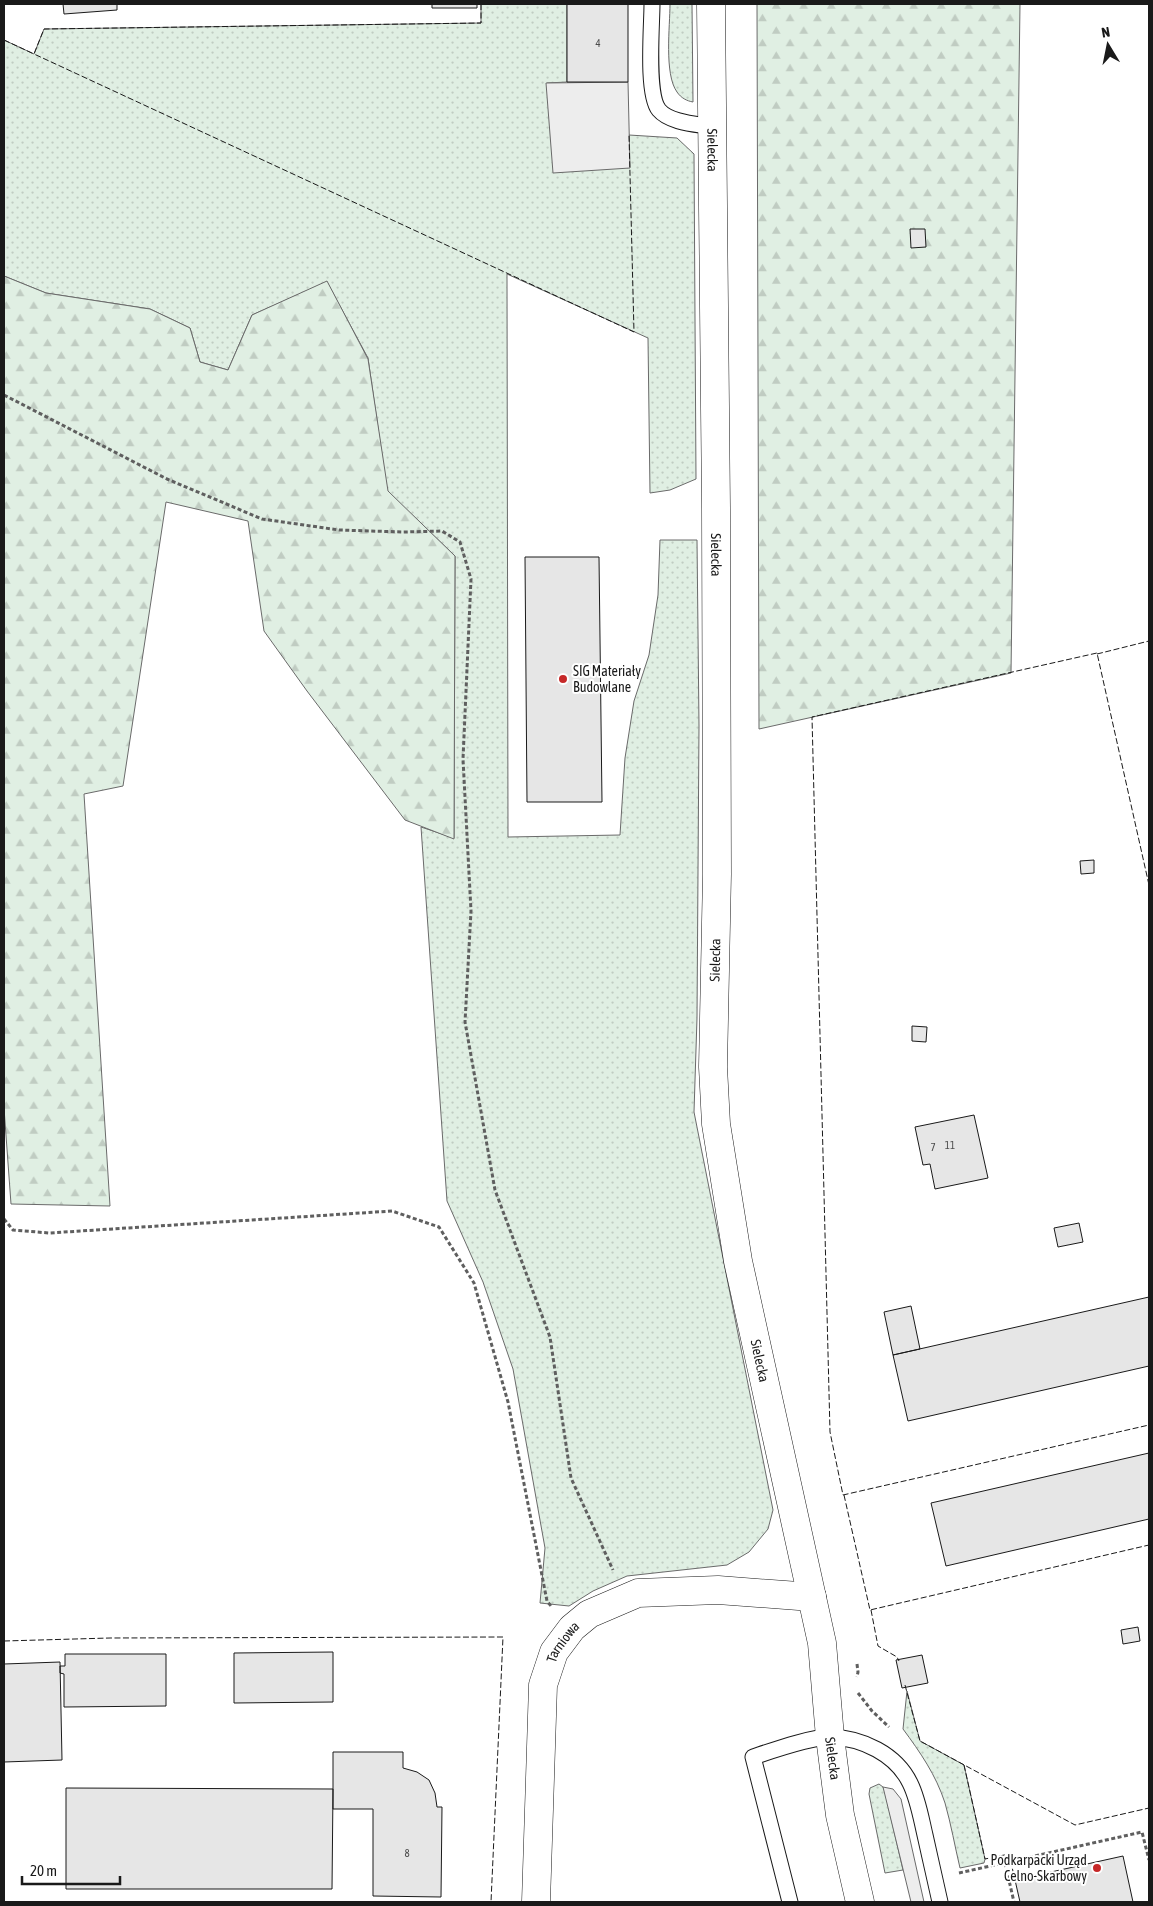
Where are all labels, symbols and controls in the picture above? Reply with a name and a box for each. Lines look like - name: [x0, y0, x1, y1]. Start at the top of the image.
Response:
- north arrow: [1083, 20, 1133, 70]
- text: N: [1100, 24, 1111, 41]
- house number: 4: [595, 37, 601, 49]
- street label: Sielecka: [704, 128, 721, 172]
- street label: Sielecka: [708, 533, 724, 577]
- place label: SIG Materiały Budowlane: [573, 663, 641, 695]
- marker: SIG Materiały Budowlane: [557, 673, 569, 685]
- street label: Sielecka: [707, 938, 723, 982]
- house number: 11: [945, 1139, 955, 1151]
- house number: 7: [930, 1141, 936, 1153]
- street label: Sielecka: [747, 1338, 772, 1384]
- street label: Tarniowa: [543, 1618, 582, 1664]
- street label: Sielecka: [822, 1736, 843, 1781]
- house number: 8: [404, 1847, 410, 1859]
- place label: Podkarpacki Urząd Celno-Skarbowy: [990, 1852, 1087, 1884]
- scale bar: [22, 1854, 120, 1886]
- text: 20 m: [30, 1862, 57, 1879]
- marker: Podkarpacki Urząd Celno-Skarbowy: [1091, 1862, 1103, 1874]

